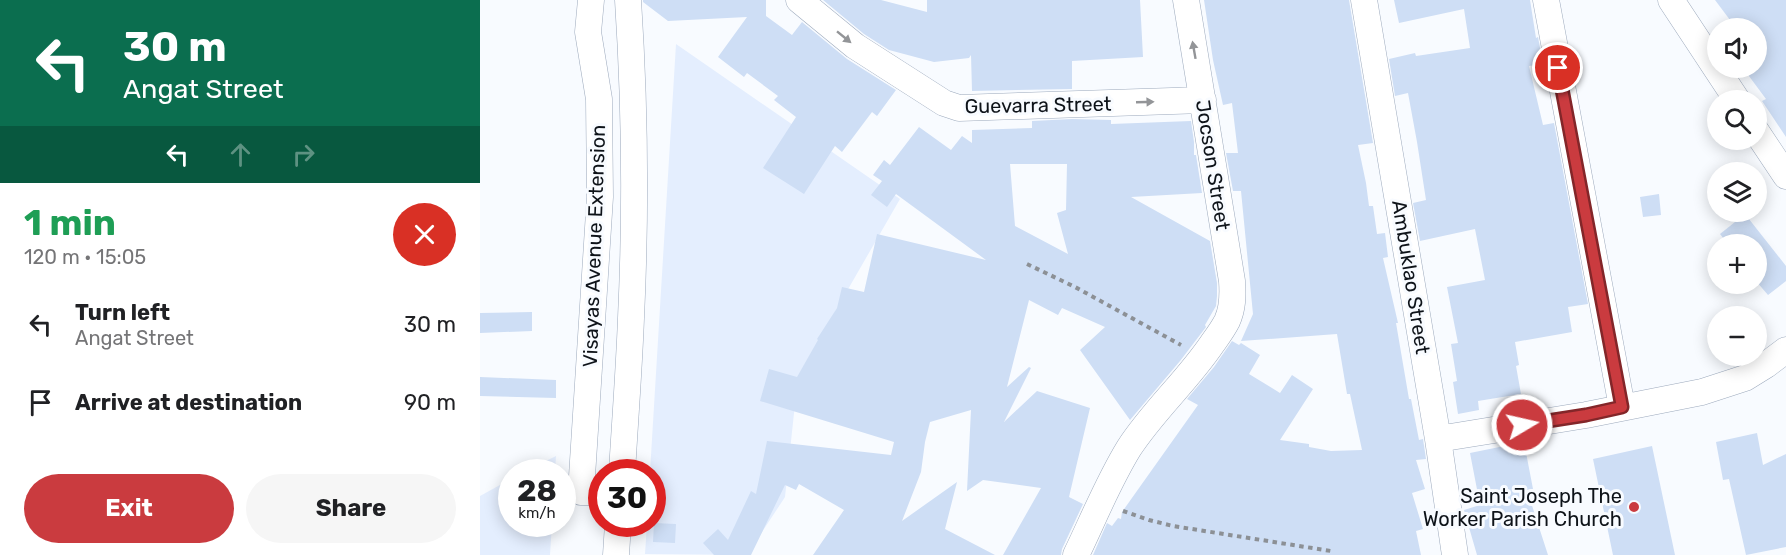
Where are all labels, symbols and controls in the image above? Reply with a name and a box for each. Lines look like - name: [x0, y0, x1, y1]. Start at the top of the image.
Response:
- map controls: [1707, 18, 1767, 366]
- button: sound: [1707, 18, 1767, 78]
- text: 30 m: [123, 22, 227, 72]
- icon: left: [24, 24, 102, 102]
- one-way arrow: [836, 30, 851, 43]
- one-way arrow: [1190, 40, 1199, 59]
- pin: [1532, 42, 1583, 93]
- icon: arrive: [1541, 51, 1574, 84]
- text: Angat Street: [123, 73, 284, 105]
- button: search: [1707, 90, 1767, 150]
- street label: Guevarra Street: [964, 92, 1112, 118]
- one-way arrow: [1135, 98, 1154, 107]
- street label: Jocson Street: [1191, 98, 1235, 232]
- street label: Visayas Avenue Extension: [578, 124, 610, 368]
- icon: left: [161, 138, 194, 171]
- icon: ahead: [224, 138, 257, 171]
- icon: right: [287, 138, 320, 171]
- button: layers: [1707, 162, 1767, 222]
- street label: Ambuklao Street: [1387, 198, 1435, 356]
- text: 1 min: [24, 201, 116, 244]
- button: close: [393, 203, 456, 266]
- button: +: [1707, 234, 1767, 294]
- text: 120 m · 15:05: [24, 245, 146, 269]
- text: Turn left: [75, 299, 170, 326]
- button: −: [1707, 306, 1767, 366]
- icon: left: [24, 308, 57, 341]
- text: 30 m: [404, 311, 456, 338]
- text: Angat Street: [75, 326, 194, 350]
- icon: arrive: [24, 386, 57, 419]
- text: Arrive at destination: [75, 389, 302, 416]
- text: 90 m: [404, 389, 456, 416]
- position arrow: [1490, 393, 1554, 457]
- speed limit sign: 30: [588, 459, 666, 537]
- text: 28: [517, 473, 557, 509]
- button: Exit: [24, 474, 234, 543]
- button: Share: [246, 474, 456, 543]
- place label: Saint Joseph The Worker Parish Church: [1423, 484, 1622, 531]
- marker: Saint Joseph The Worker Parish Church: [1627, 500, 1641, 514]
- text: km/h: [518, 504, 556, 522]

